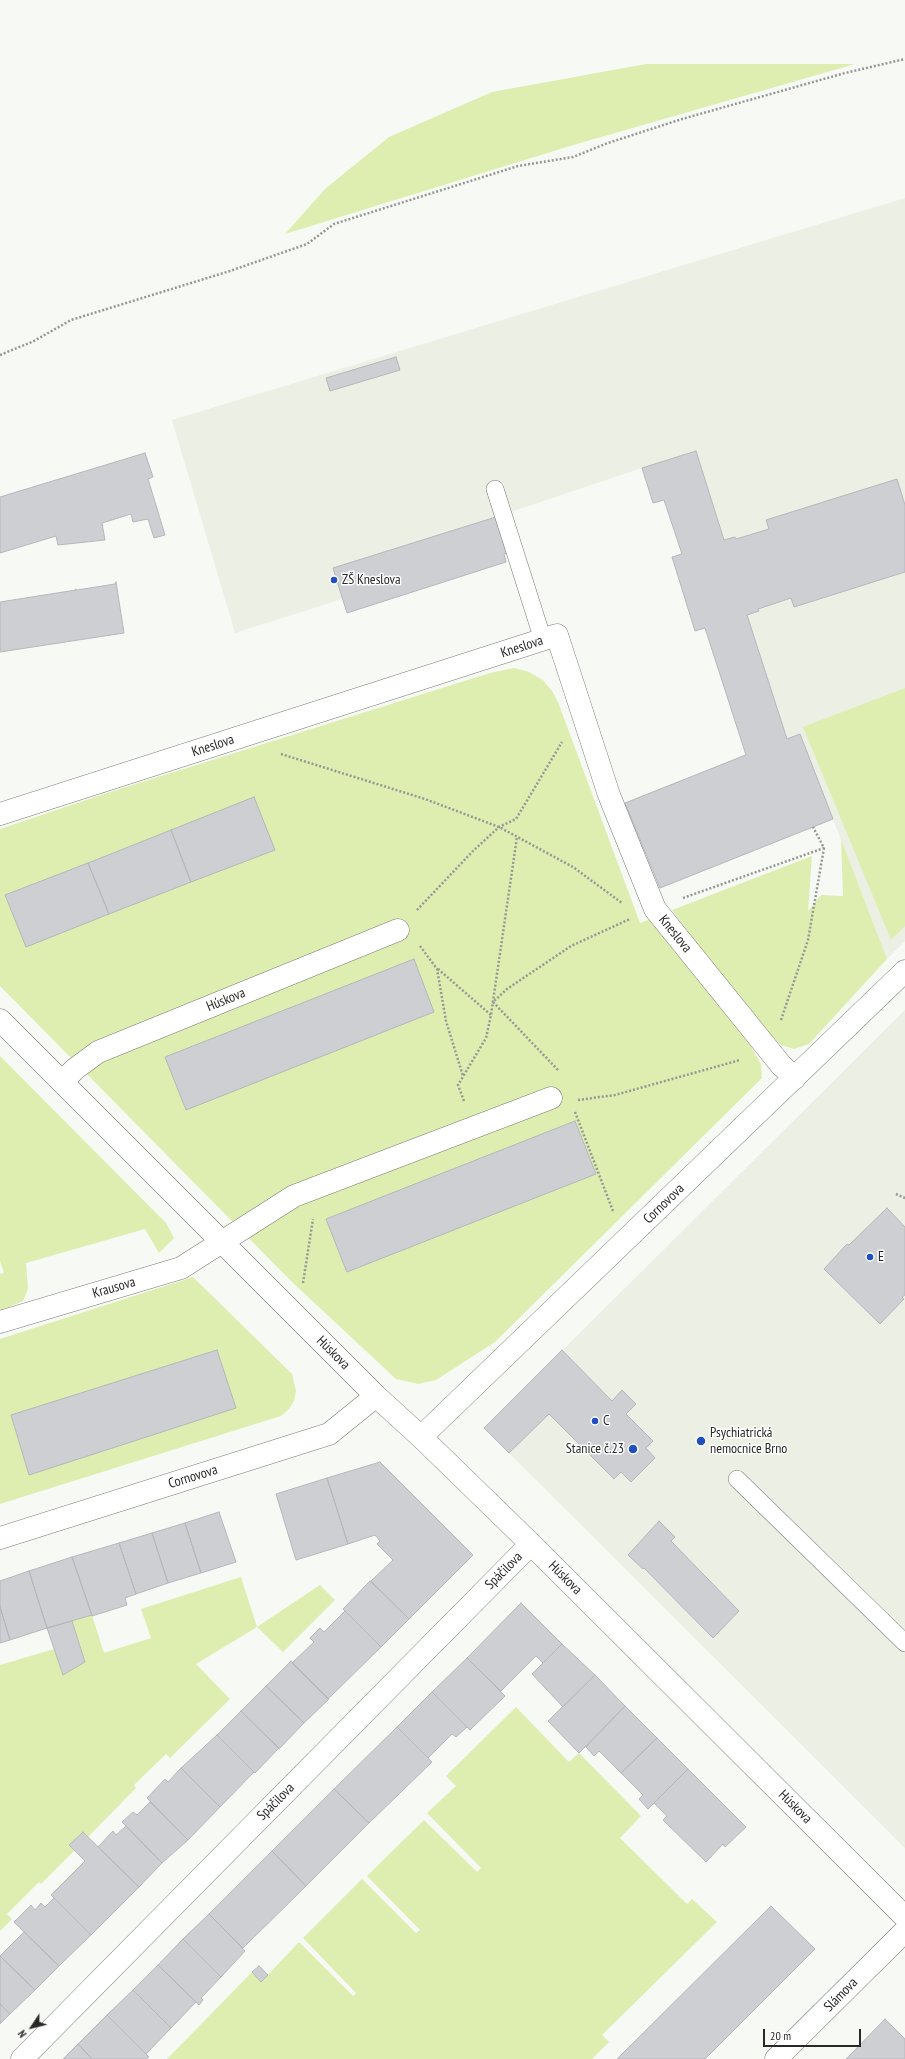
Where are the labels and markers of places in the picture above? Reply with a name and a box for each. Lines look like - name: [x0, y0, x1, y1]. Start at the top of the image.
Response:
- place label: ZŠ Kneslova: [342, 572, 401, 588]
- marker: ZŠ Kneslova: [329, 575, 339, 585]
- place label: E: [878, 1249, 884, 1265]
- marker: E: [865, 1252, 875, 1262]
- place label: C: [603, 1413, 609, 1429]
- marker: C: [590, 1416, 600, 1426]
- place label: Psychiatrická nemocnice Brno: [710, 1425, 787, 1458]
- marker: Psychiatrická nemocnice Brno: [695, 1435, 707, 1447]
- place label: Stanice č.23: [566, 1441, 624, 1457]
- marker: Stanice č.23: [627, 1443, 639, 1455]

